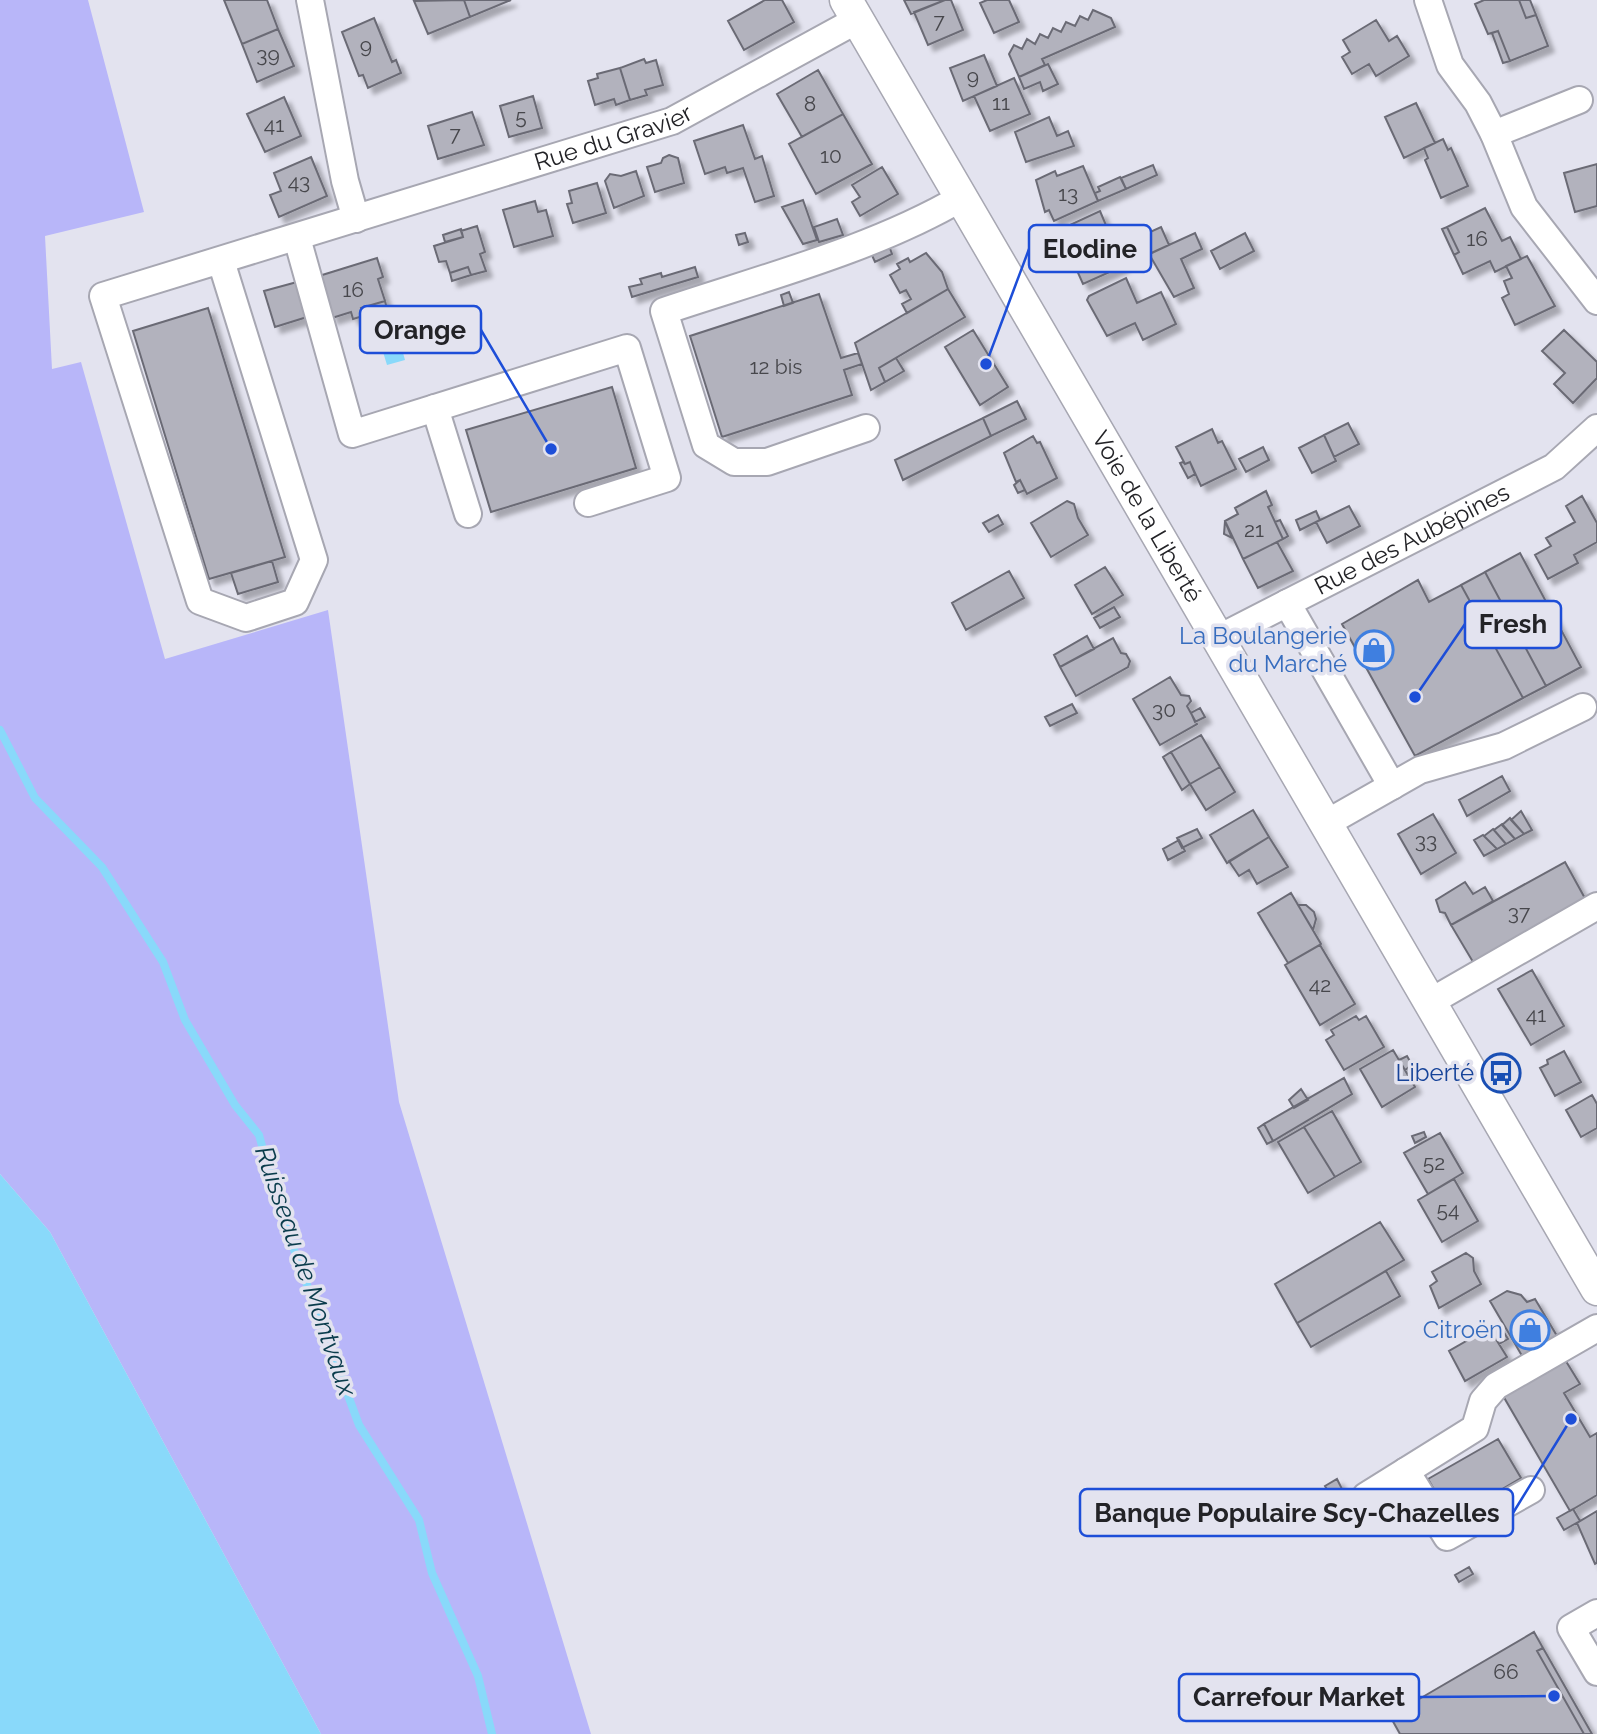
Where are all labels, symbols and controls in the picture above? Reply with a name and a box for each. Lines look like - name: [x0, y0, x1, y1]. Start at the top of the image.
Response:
- house number: 7: [933, 8, 945, 33]
- house number: 9: [360, 33, 372, 58]
- house number: 39: [256, 42, 280, 67]
- house number: 9: [967, 64, 979, 89]
- house number: 11: [992, 90, 1010, 115]
- house number: 8: [804, 91, 816, 116]
- street label: Rue du Gravier: [531, 98, 698, 176]
- house number: 5: [515, 104, 527, 129]
- house number: 41: [264, 112, 284, 137]
- house number: 7: [449, 121, 461, 146]
- house number: 10: [820, 143, 842, 168]
- house number: 43: [288, 169, 310, 194]
- house number: 13: [1058, 181, 1078, 206]
- callout: Elodine: [1029, 225, 1151, 272]
- house number: 16: [1466, 226, 1488, 251]
- text: Elodine: [1043, 234, 1138, 264]
- house number: 16: [342, 277, 364, 302]
- callout: Orange: [360, 306, 481, 353]
- text: Orange: [374, 315, 467, 345]
- house number: 12 bis: [750, 354, 802, 379]
- street label: Voie de la Liberté: [1086, 425, 1209, 607]
- street label: Rue des Aubépines: [1310, 477, 1514, 601]
- house number: 21: [1244, 517, 1264, 542]
- callout: Fresh: [1465, 601, 1561, 648]
- text: Fresh: [1479, 609, 1547, 639]
- place label: La Boulangerie du Marché: [1179, 621, 1347, 678]
- shop icon: La Boulangerie du Marché: [1353, 629, 1395, 671]
- house number: 30: [1152, 697, 1176, 722]
- house number: 33: [1415, 828, 1437, 853]
- house number: 37: [1508, 900, 1531, 925]
- house number: 42: [1309, 972, 1331, 997]
- house number: 41: [1526, 1002, 1546, 1027]
- bus stop icon: Liberté: [1480, 1052, 1522, 1094]
- place label: Liberté: [1396, 1058, 1474, 1087]
- water label: Ruisseau de Montvaux: [249, 1142, 363, 1401]
- house number: 52: [1423, 1150, 1445, 1175]
- house number: 54: [1437, 1197, 1459, 1222]
- shop icon: Citroën: [1509, 1309, 1551, 1351]
- place label: Citroën: [1423, 1315, 1503, 1344]
- callout: Banque Populaire Scy-Chazelles: [1080, 1489, 1513, 1536]
- text: Banque Populaire Scy-Chazelles: [1094, 1498, 1500, 1528]
- house number: 66: [1493, 1659, 1519, 1684]
- callout: Carrefour Market: [1179, 1674, 1419, 1721]
- text: Carrefour Market: [1193, 1682, 1405, 1712]

